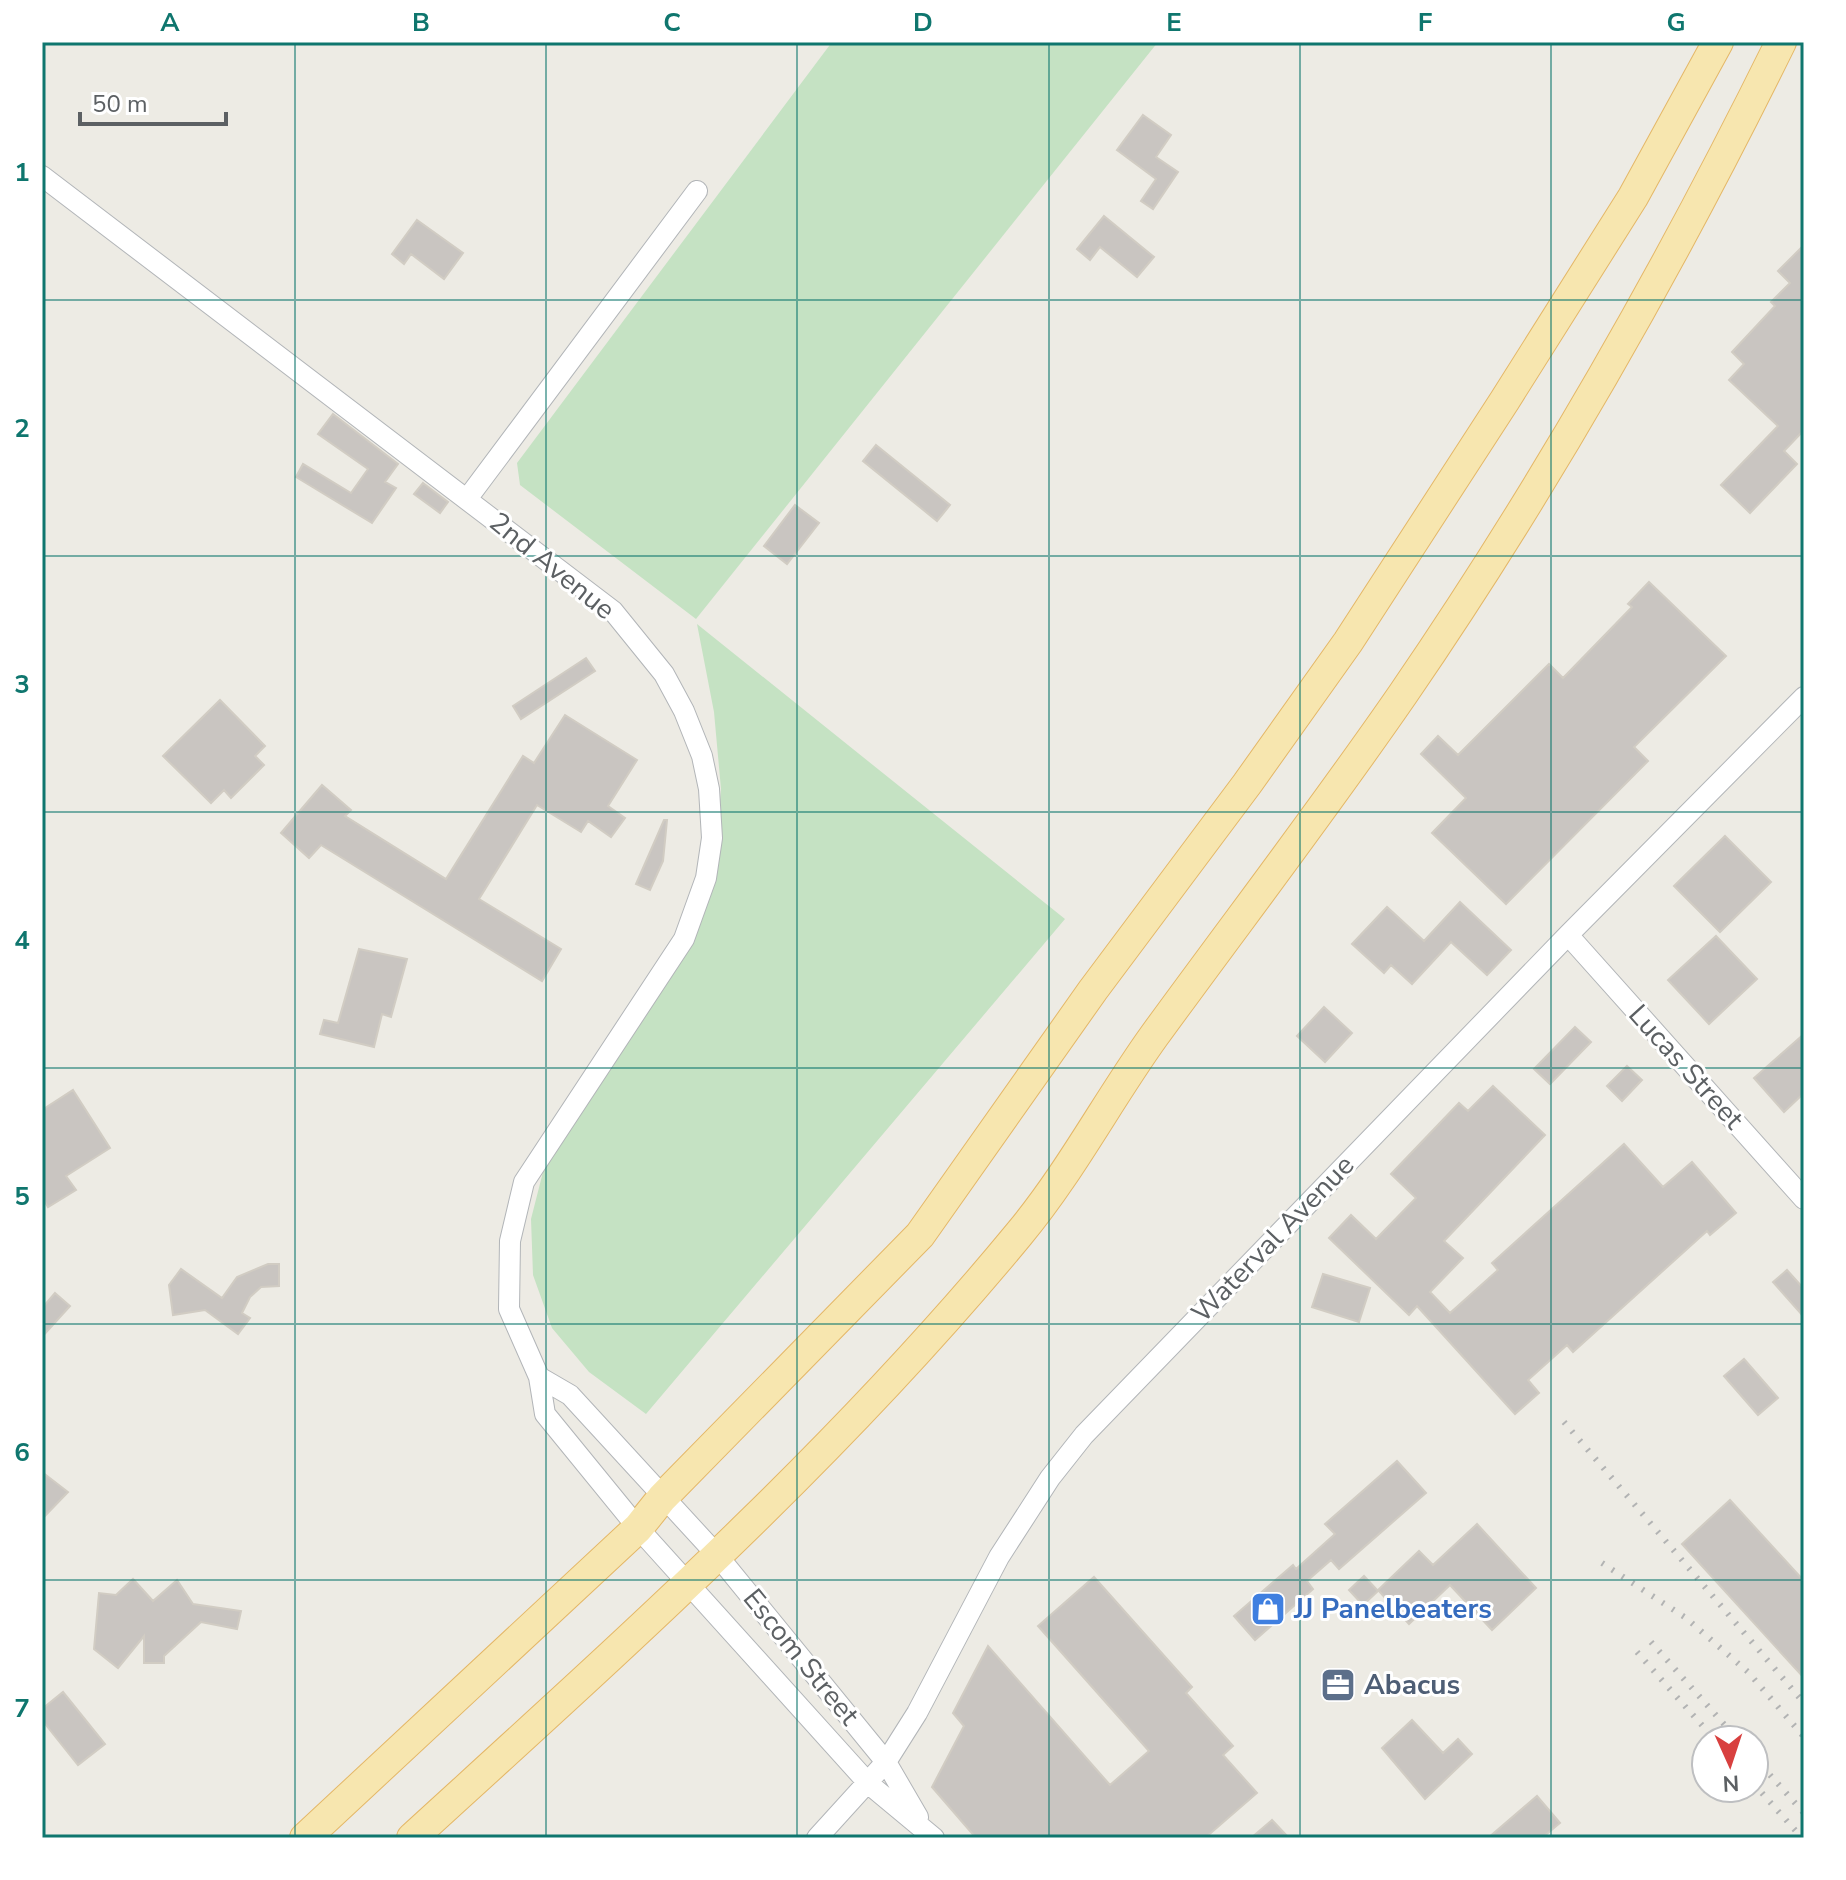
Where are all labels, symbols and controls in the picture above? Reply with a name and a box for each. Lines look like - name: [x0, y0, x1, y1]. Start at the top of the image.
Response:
- text: A: [160, 5, 180, 40]
- text: B: [412, 5, 430, 40]
- text: C: [663, 5, 681, 40]
- text: D: [913, 5, 933, 40]
- text: E: [1166, 5, 1182, 40]
- text: F: [1418, 5, 1432, 40]
- text: G: [1666, 5, 1686, 40]
- scale bar: [80, 76, 226, 126]
- text: 50 m: [92, 88, 148, 120]
- text: 1: [14, 155, 30, 190]
- text: 2: [14, 411, 30, 446]
- street label: 2nd Avenue: [481, 504, 623, 628]
- text: 3: [14, 667, 30, 702]
- text: 4: [14, 923, 30, 958]
- street label: Lucas Street: [1620, 997, 1752, 1138]
- street label: Waterval Avenue: [1183, 1147, 1363, 1331]
- text: 5: [14, 1179, 30, 1214]
- text: 6: [14, 1435, 30, 1470]
- street label: Escom Street: [734, 1581, 868, 1733]
- shop icon: JJ Panelbeaters: [1249, 1590, 1287, 1628]
- place label: JJ Panelbeaters: [1293, 1590, 1492, 1628]
- office icon: Abacus: [1319, 1666, 1357, 1704]
- place label: Abacus: [1364, 1666, 1460, 1704]
- text: 7: [14, 1691, 30, 1726]
- north arrow: [1690, 1724, 1770, 1804]
- text: N: [1722, 1768, 1740, 1798]

